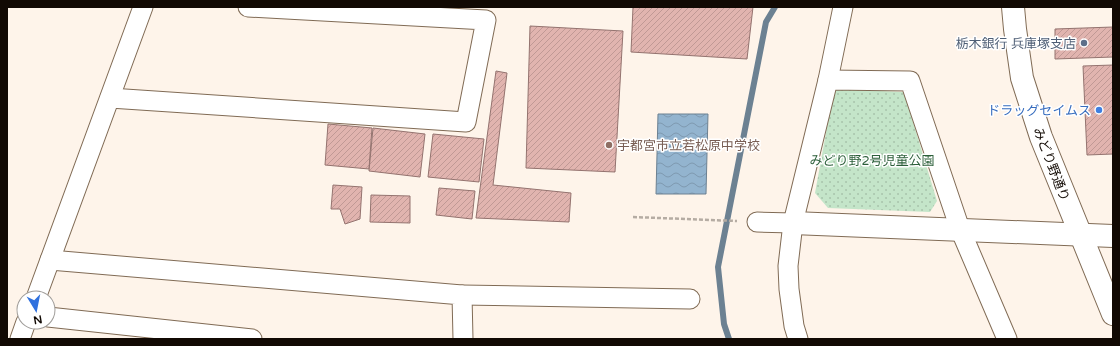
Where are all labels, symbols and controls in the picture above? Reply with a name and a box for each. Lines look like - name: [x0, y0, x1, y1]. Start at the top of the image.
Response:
- place label: 栃木銀行 兵庫塚支店: [956, 36, 1076, 52]
- marker: 栃木銀行 兵庫塚支店: [1079, 38, 1089, 48]
- place label: ドラッグセイムス: [987, 103, 1091, 119]
- marker: ドラッグセイムス: [1094, 105, 1104, 115]
- street label: みどり野通り: [1030, 125, 1073, 204]
- place label: 宇都宮市立若松原中学校: [617, 138, 760, 154]
- marker: 宇都宮市立若松原中学校: [604, 140, 614, 150]
- park label: みどり野2号児童公園: [809, 153, 935, 169]
- north arrow: [16, 290, 56, 330]
- text: N: [32, 312, 43, 327]

